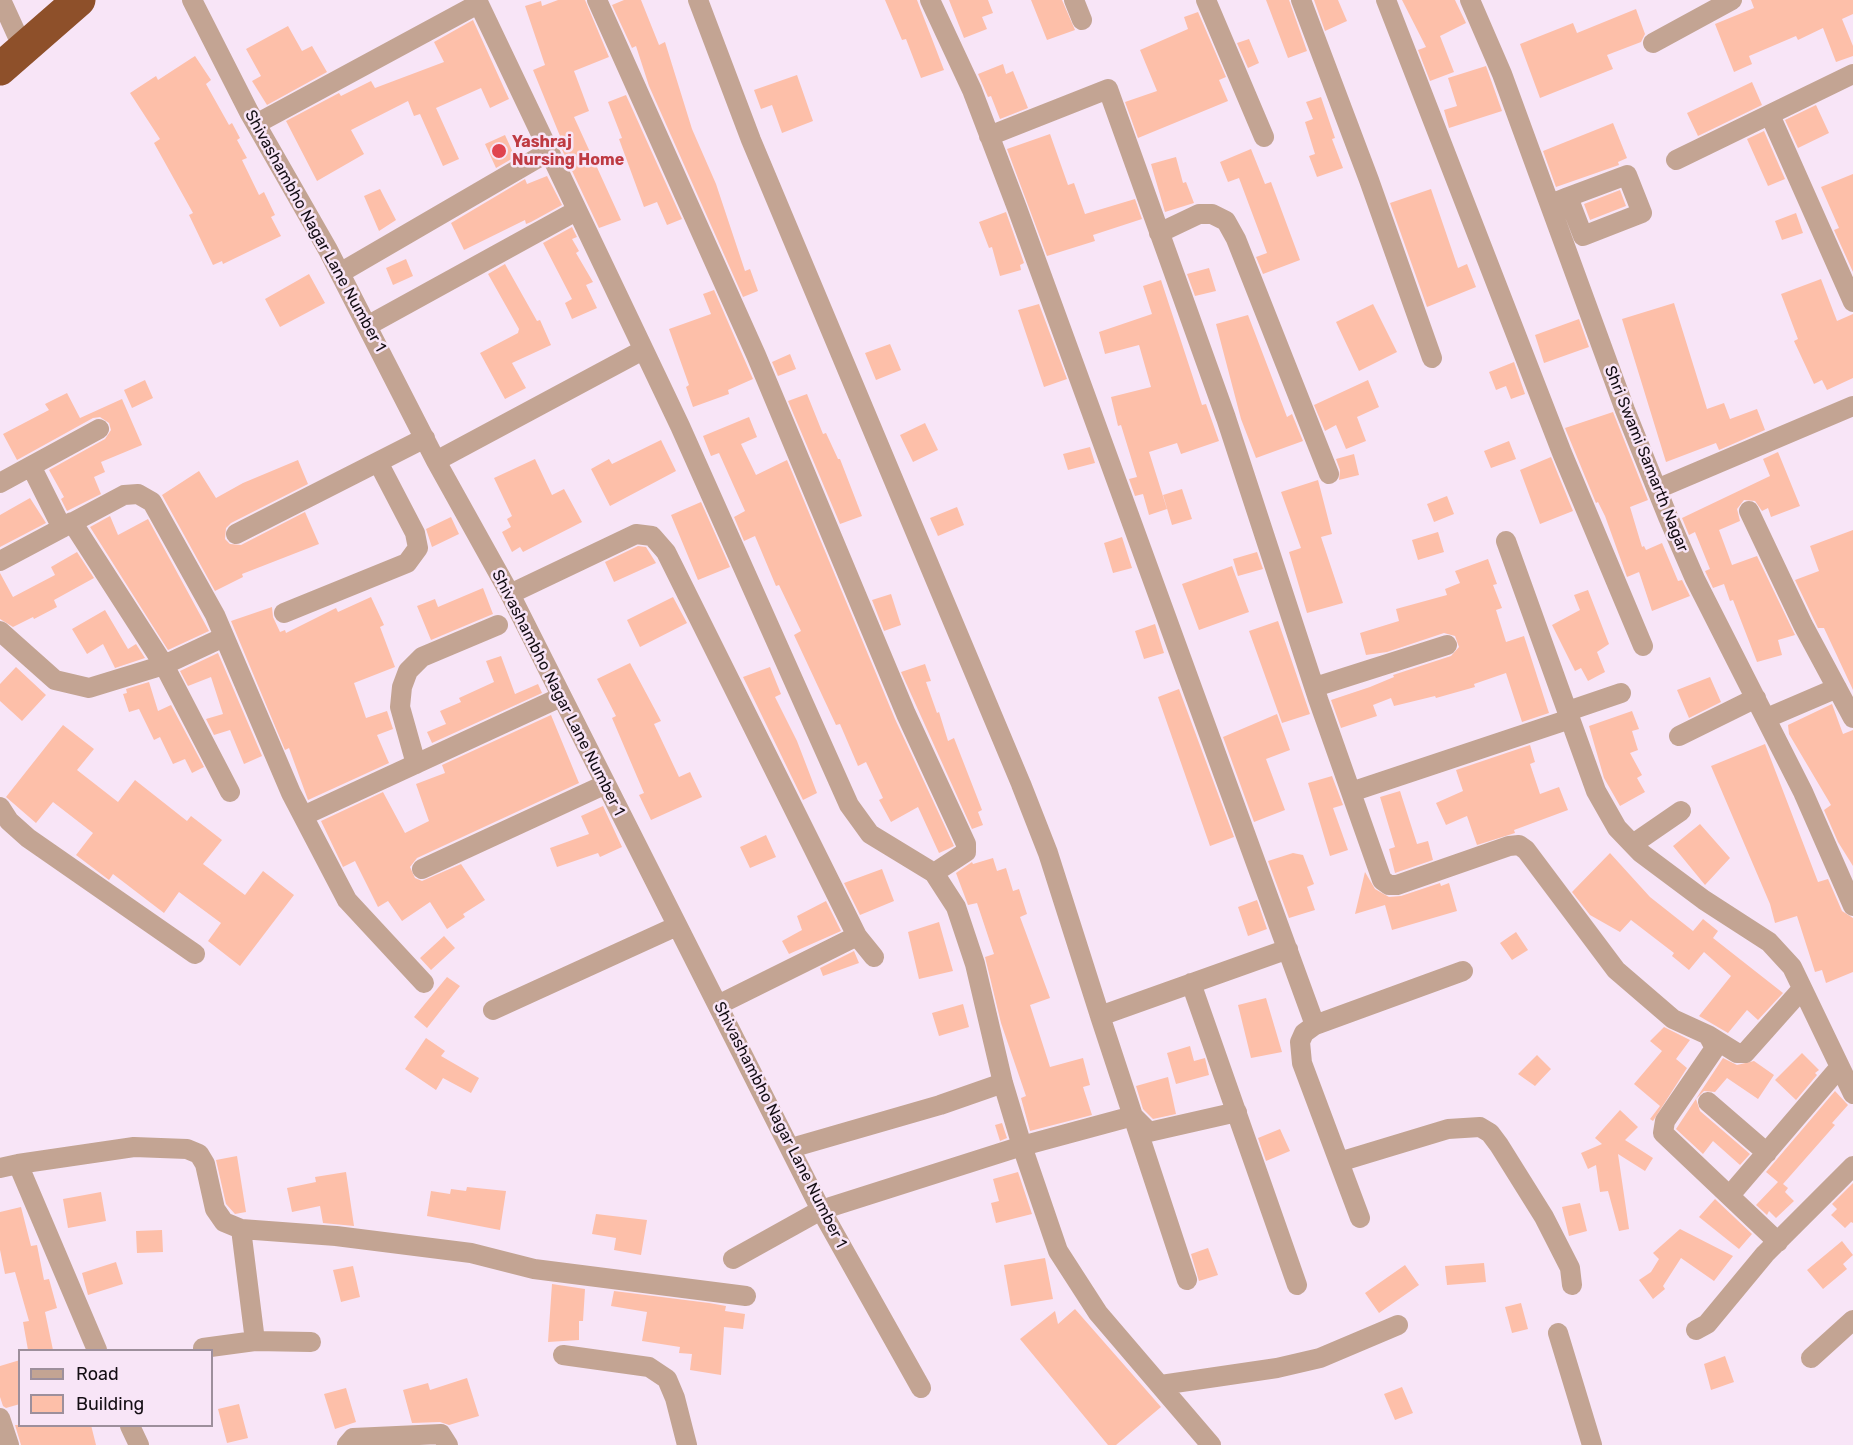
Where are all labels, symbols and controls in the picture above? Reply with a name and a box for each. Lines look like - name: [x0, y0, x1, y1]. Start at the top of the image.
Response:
- street label: Shivashambho Nagar Lane Number 1: [240, 107, 390, 355]
- place label: Yashraj Nursing Home: [512, 132, 624, 170]
- marker: Yashraj Nursing Home: [490, 142, 508, 160]
- street label: Shri Swami Samarth Nagar: [1600, 363, 1692, 555]
- street label: Shivashambho Nagar Lane Number 1: [487, 567, 629, 819]
- street label: Shivashambho Nagar Lane Number 1: [709, 999, 851, 1251]
- legend: [18, 1349, 213, 1427]
- text: Road: [76, 1363, 119, 1385]
- text: Building: [76, 1393, 144, 1415]

